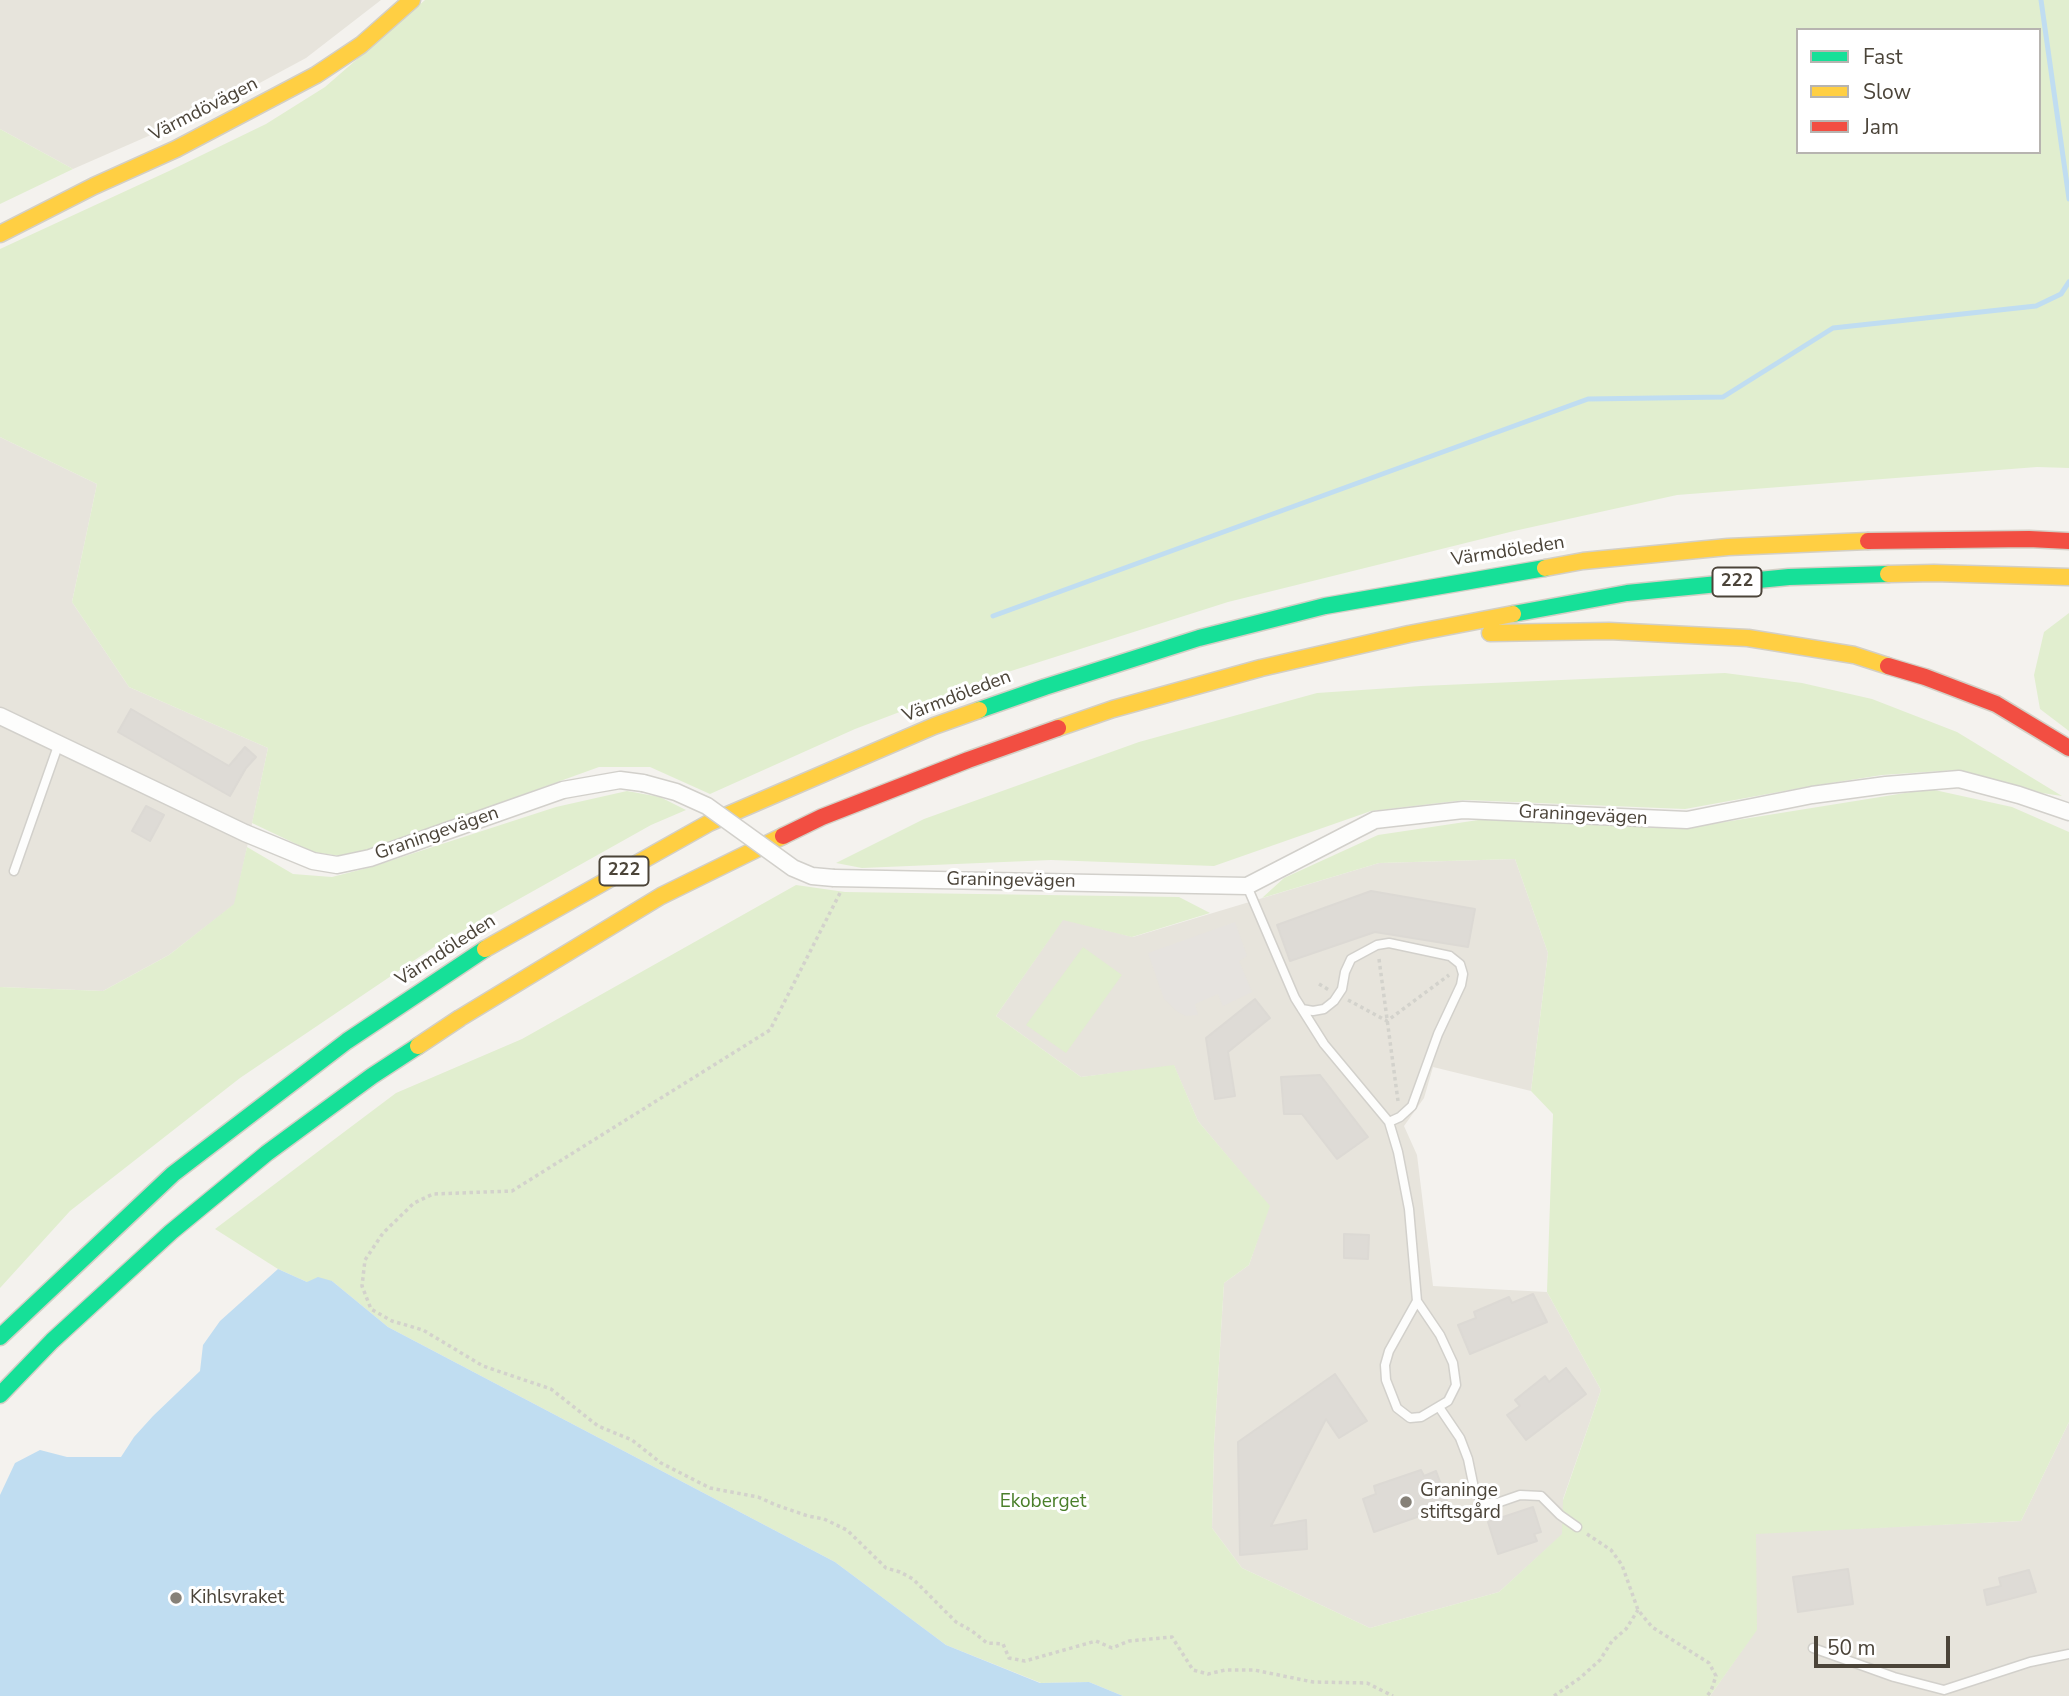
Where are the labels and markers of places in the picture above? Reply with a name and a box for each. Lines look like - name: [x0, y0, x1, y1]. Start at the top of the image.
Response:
- place label: Graninge stiftsgård: [1420, 1480, 1501, 1524]
- marker: Graninge stiftsgård: [1398, 1494, 1414, 1510]
- place label: Kihlsvraket: [190, 1587, 284, 1609]
- marker: Kihlsvraket: [168, 1590, 184, 1606]

